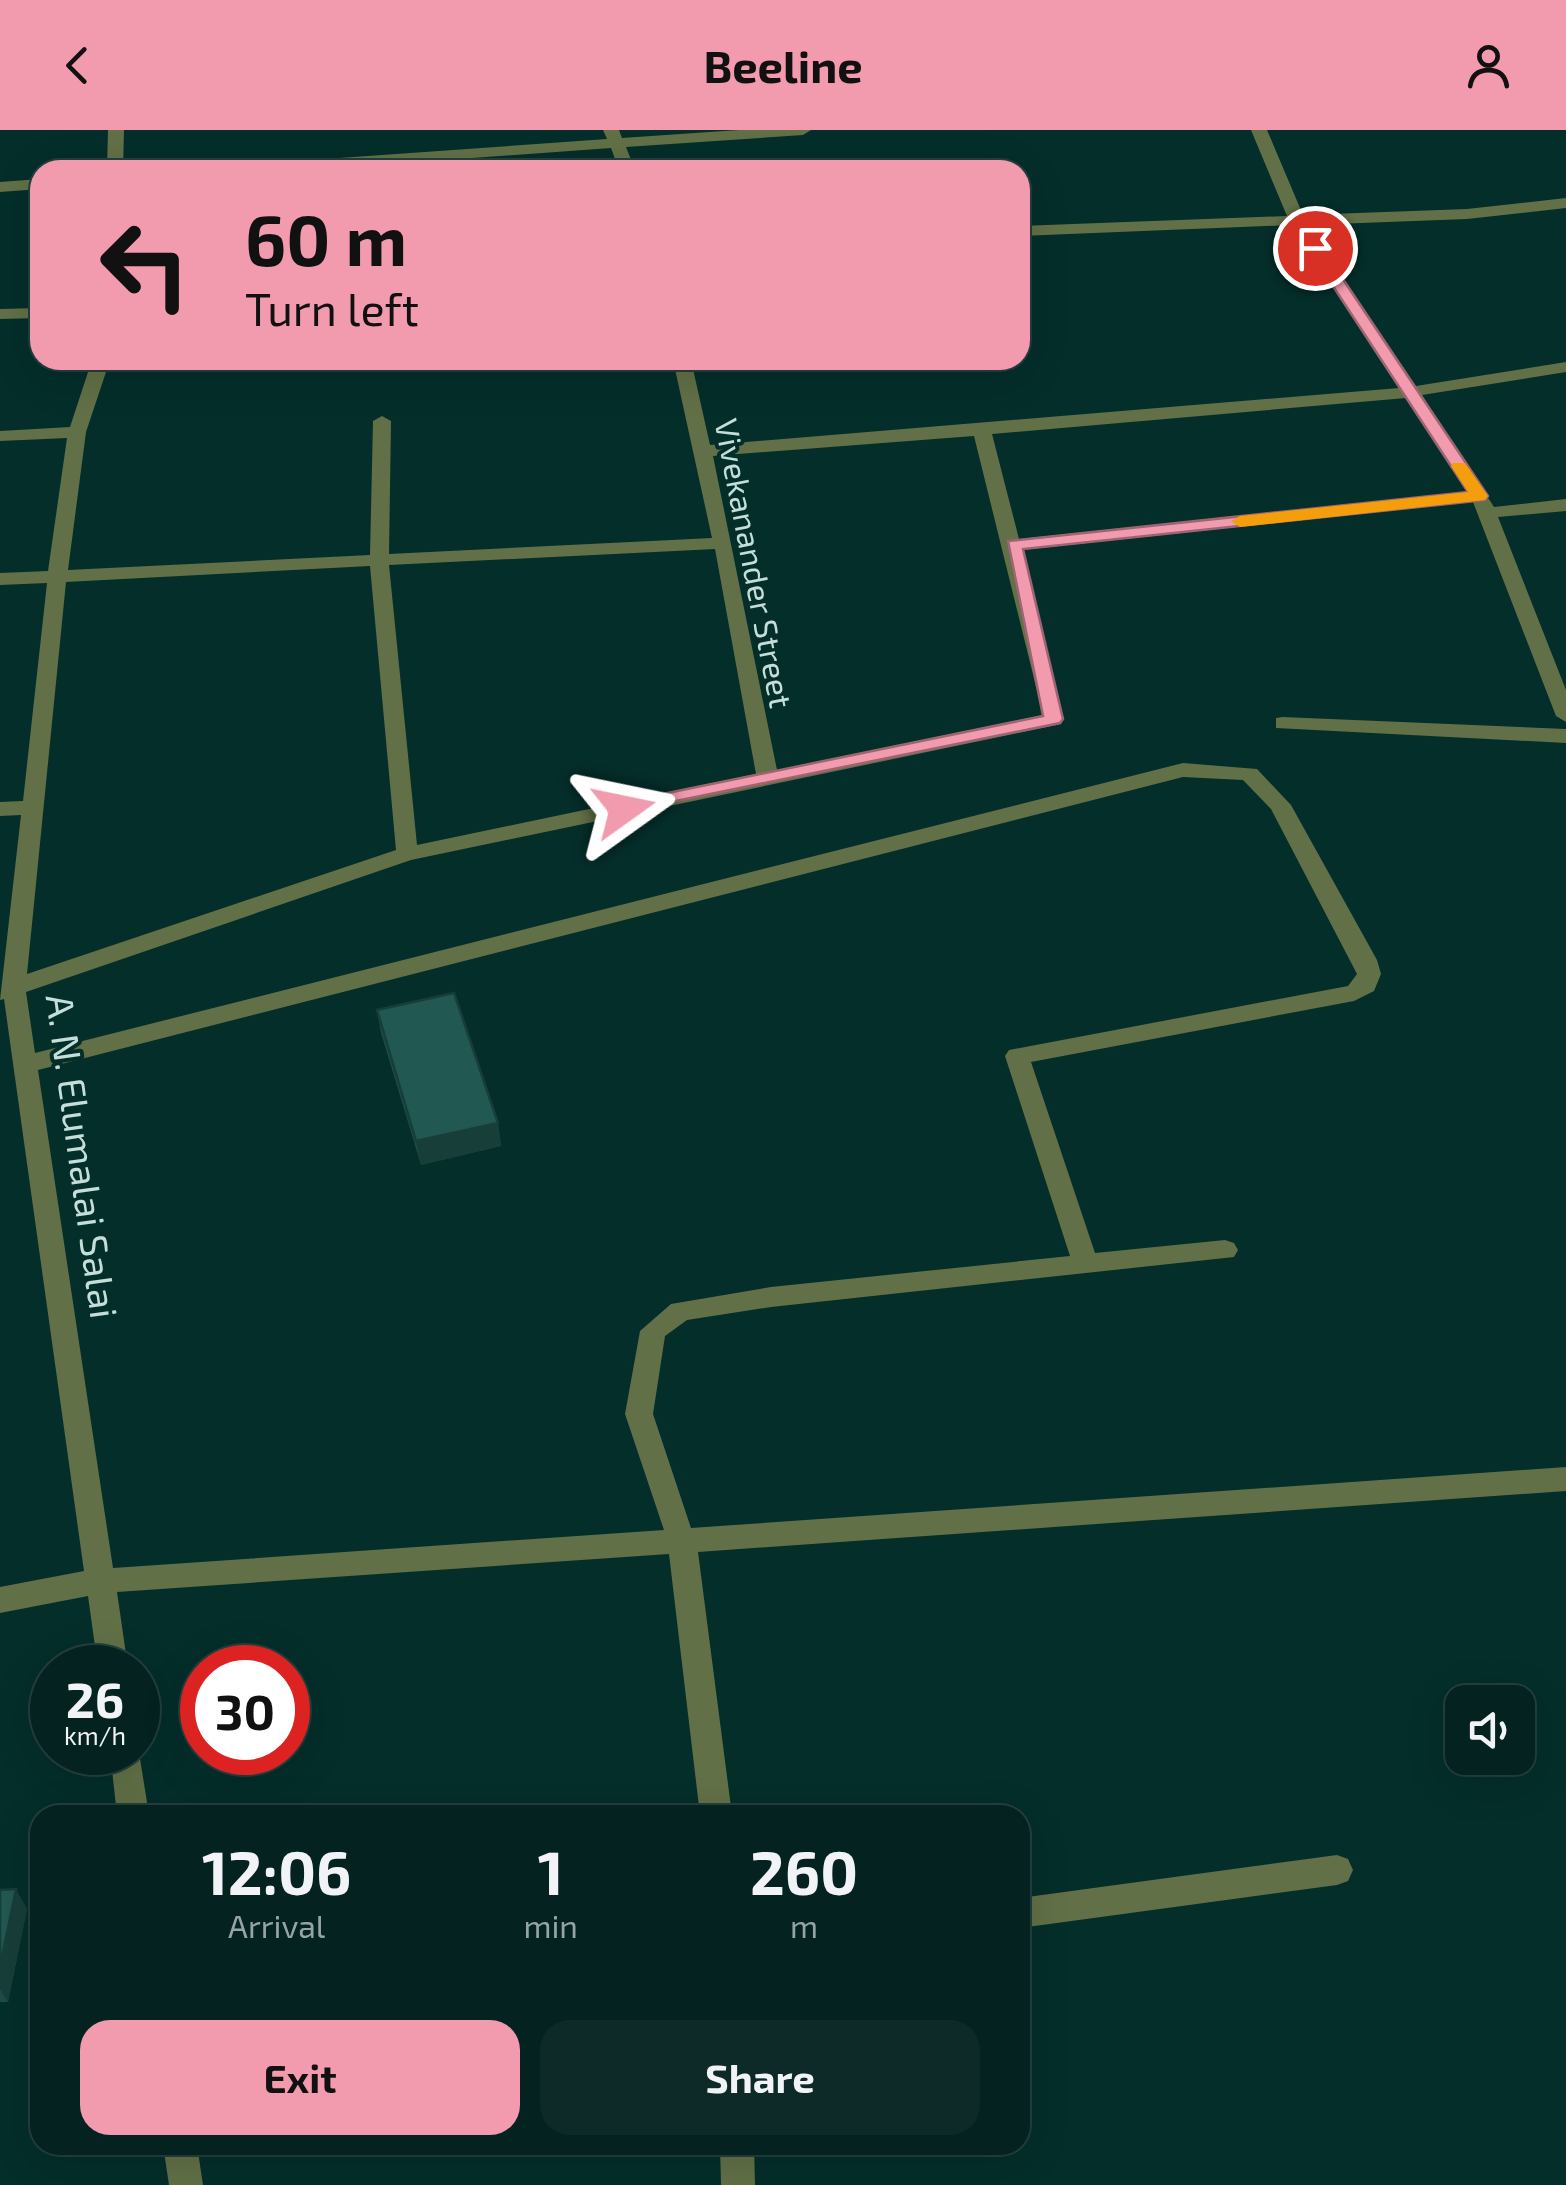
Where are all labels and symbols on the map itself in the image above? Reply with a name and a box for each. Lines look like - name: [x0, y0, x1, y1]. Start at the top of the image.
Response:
- pin: [1273, 206, 1358, 291]
- street label: Vivekanander Street: [708, 415, 802, 711]
- position arrow: [572, 757, 676, 861]
- street label: A. N. Elumalai Salai: [37, 991, 129, 1321]
- speed limit sign: 30: [180, 1645, 310, 1775]

